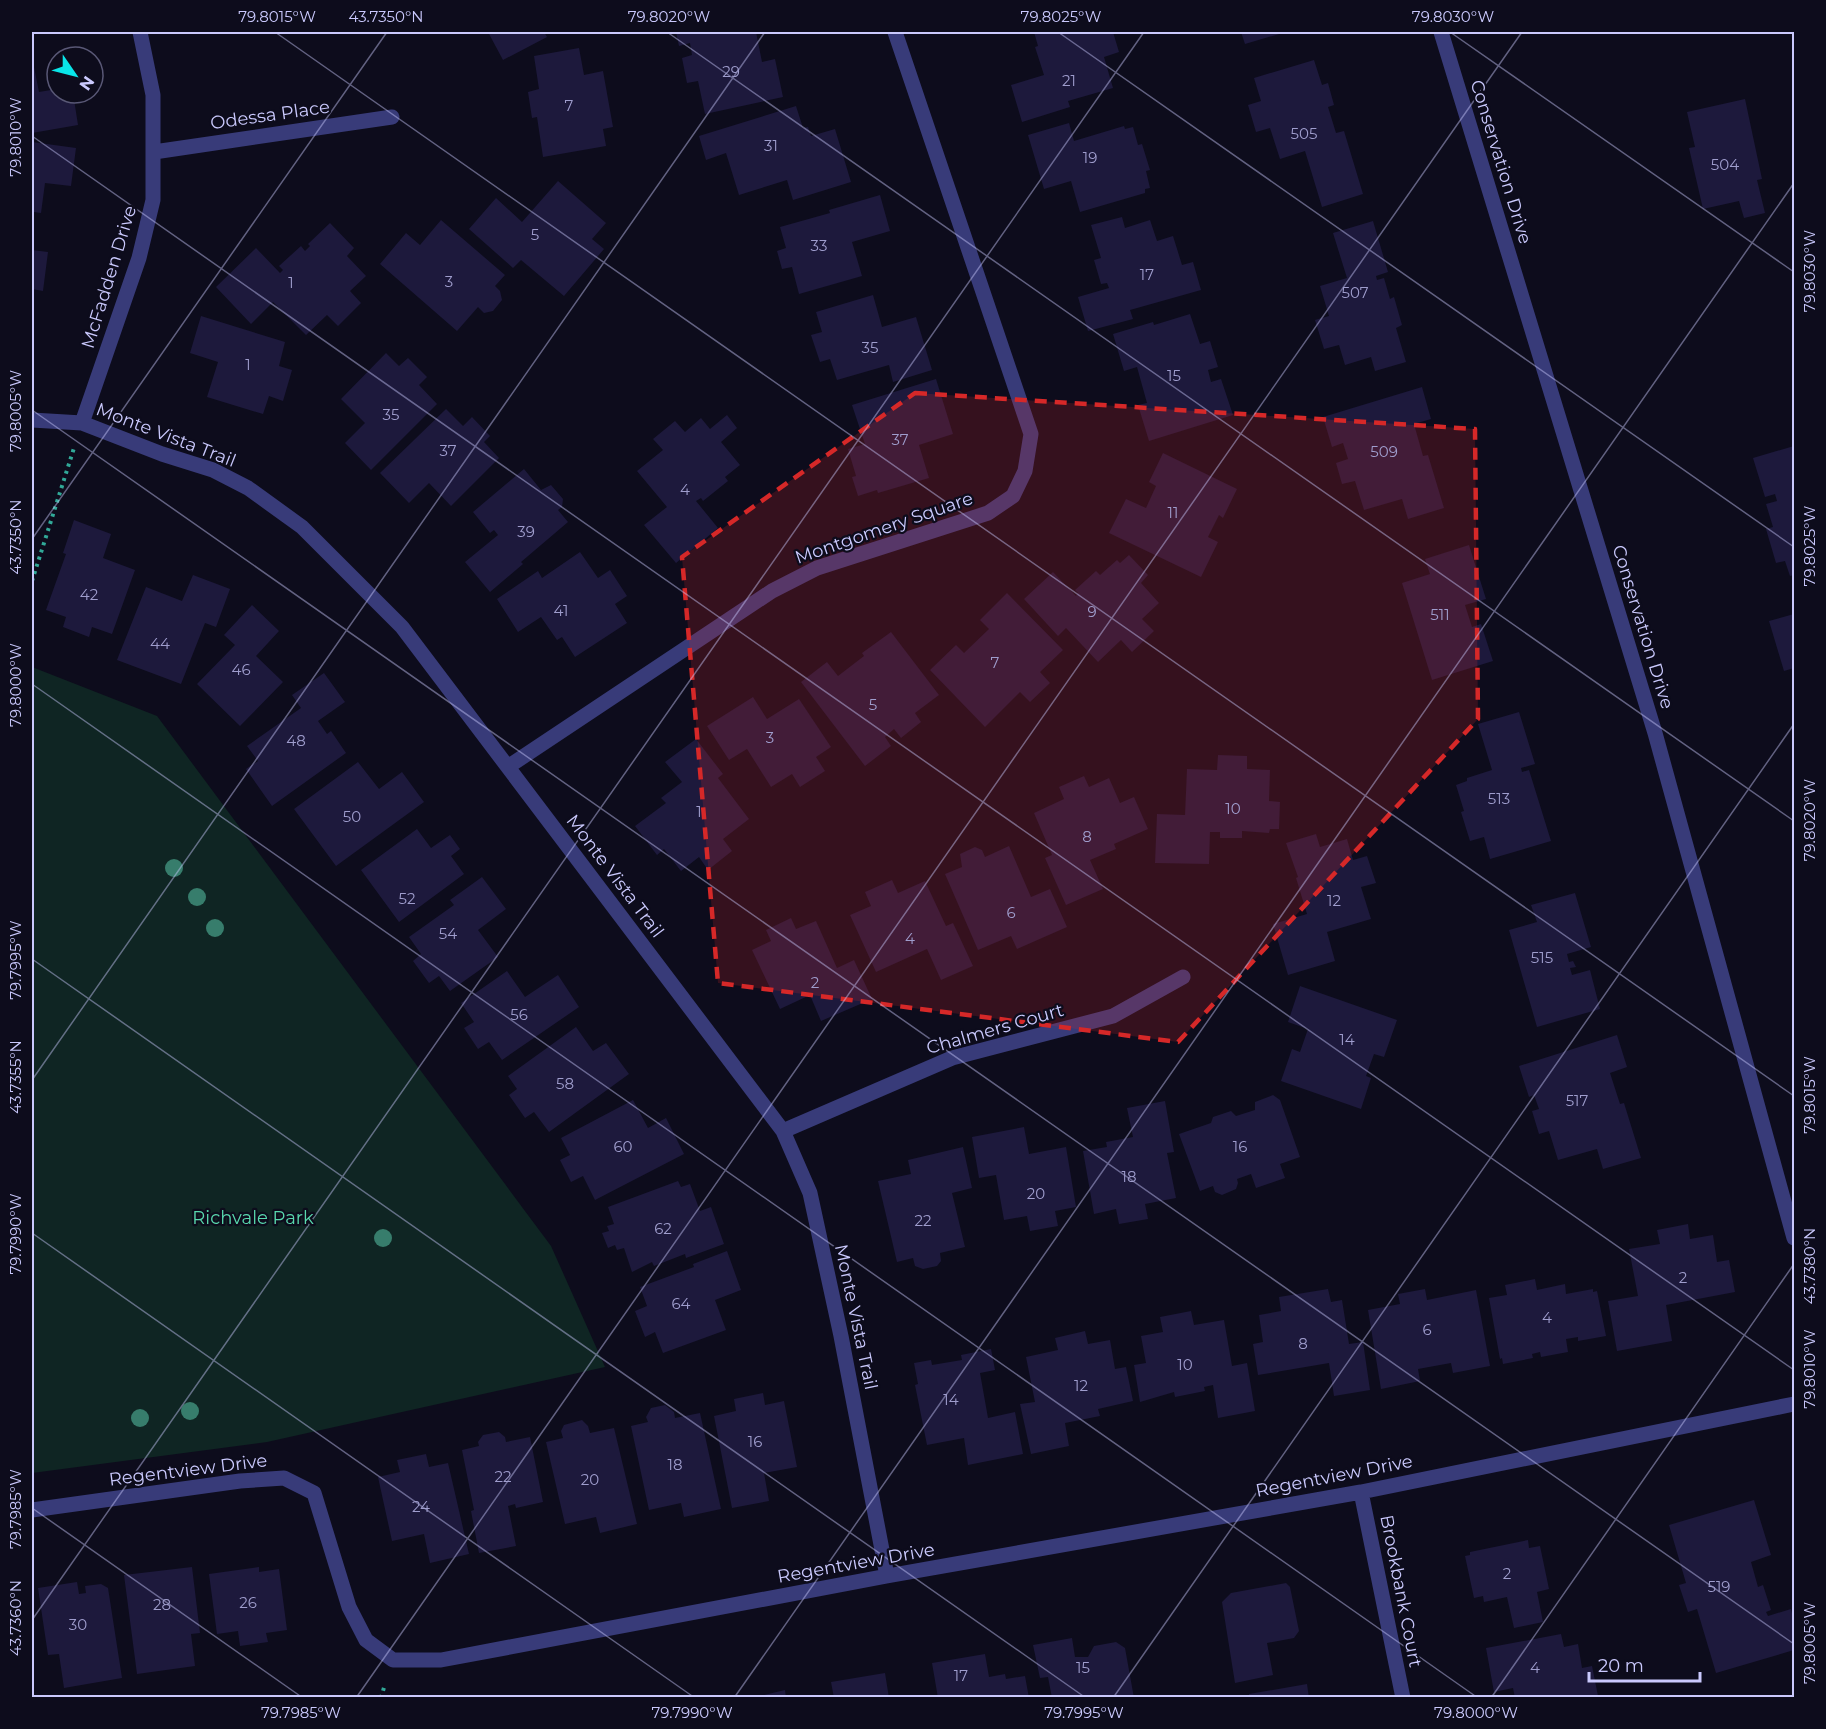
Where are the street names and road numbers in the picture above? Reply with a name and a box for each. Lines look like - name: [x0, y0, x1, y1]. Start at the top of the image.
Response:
- street label: Conservation Drive: [1466, 77, 1536, 247]
- street label: Odessa Place: [209, 96, 331, 134]
- street label: McFadden Drive: [77, 203, 141, 351]
- street label: Monte Vista Trail: [93, 398, 239, 472]
- street label: Montgomery Square: [792, 487, 976, 569]
- street label: Conservation Drive: [1608, 542, 1678, 712]
- street label: Monte Vista Trail: [562, 810, 668, 942]
- street label: Chalmers Court: [924, 999, 1066, 1059]
- street label: Monte Vista Trail: [830, 1242, 882, 1392]
- street label: Regentview Drive: [108, 1449, 269, 1491]
- street label: Regentview Drive: [1254, 1450, 1414, 1502]
- street label: Brookbank Court: [1375, 1513, 1427, 1669]
- street label: Regentview Drive: [776, 1538, 937, 1588]

